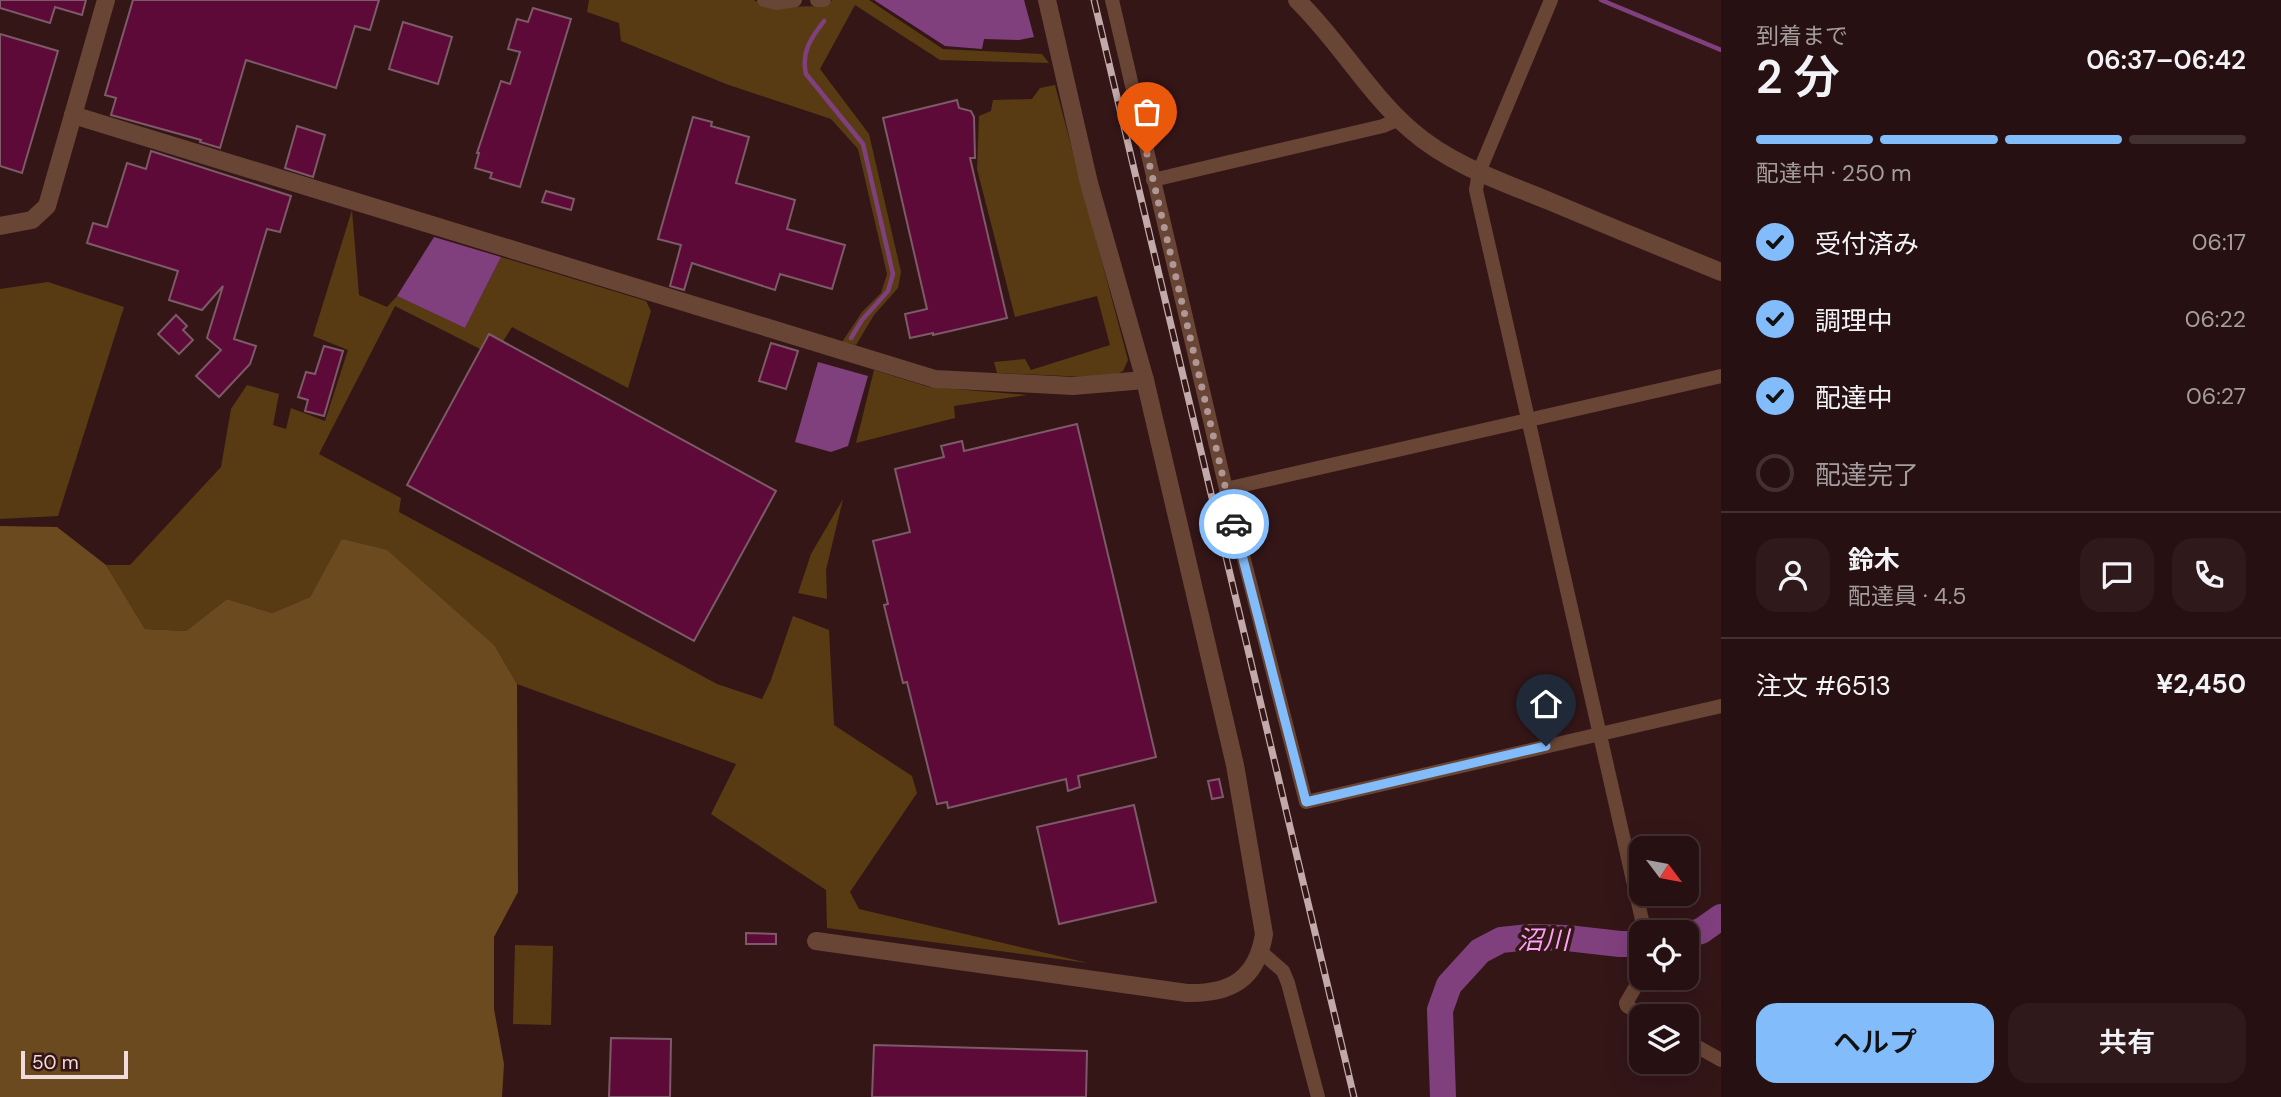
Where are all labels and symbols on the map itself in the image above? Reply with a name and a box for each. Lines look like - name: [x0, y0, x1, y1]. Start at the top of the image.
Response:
- pin: [1117, 82, 1177, 154]
- courier: [1199, 489, 1269, 559]
- pin: [1516, 674, 1576, 746]
- north arrow: [1629, 836, 1699, 906]
- water label: 沼川: [1517, 923, 1572, 957]
- scale bar: [21, 1048, 128, 1080]

